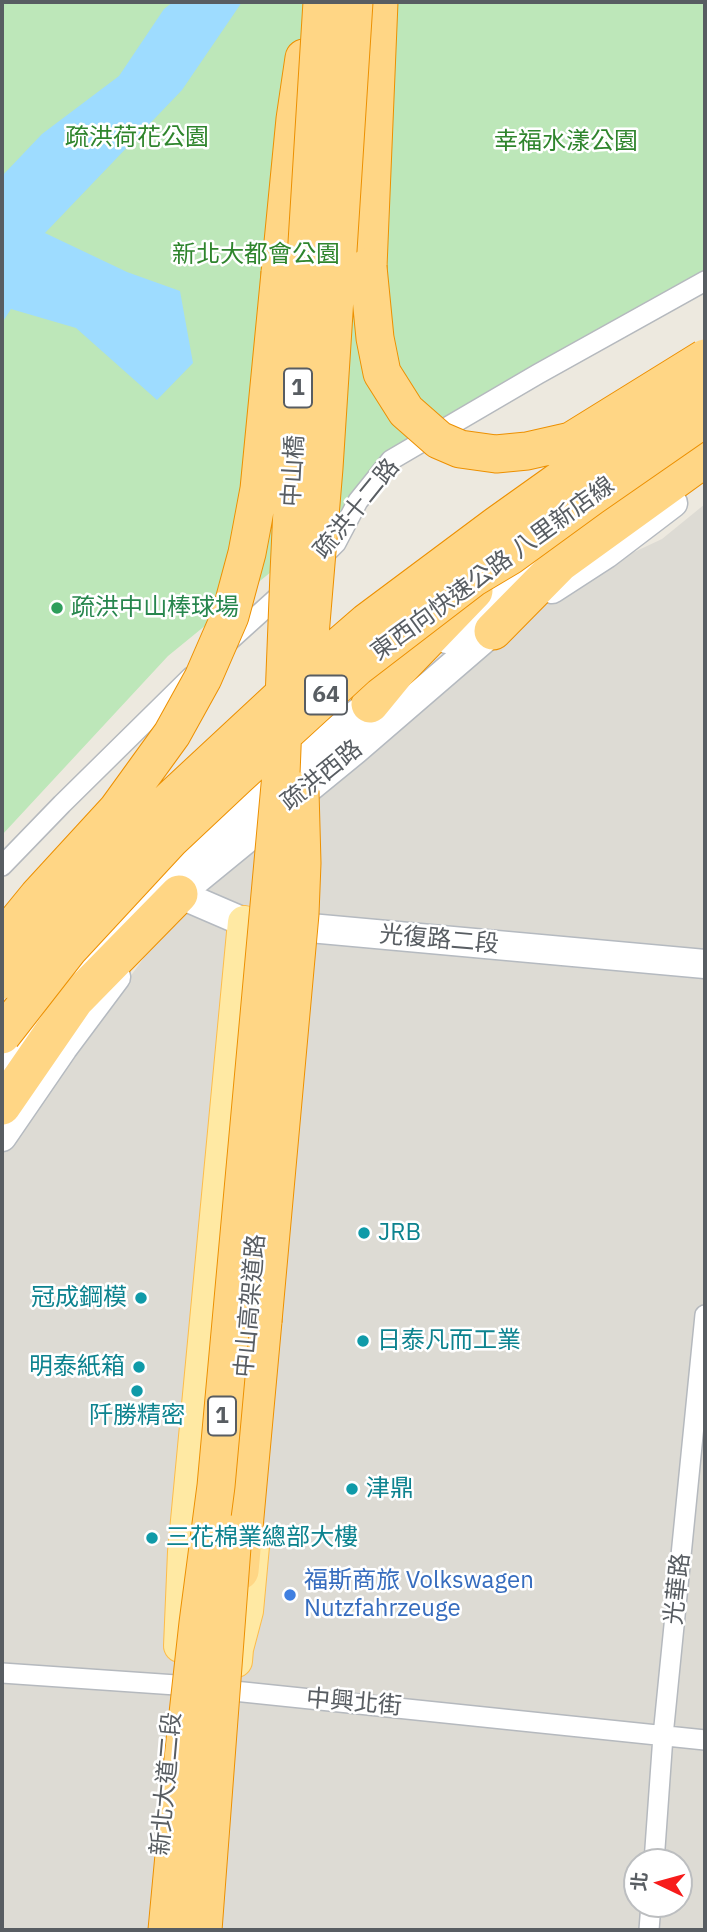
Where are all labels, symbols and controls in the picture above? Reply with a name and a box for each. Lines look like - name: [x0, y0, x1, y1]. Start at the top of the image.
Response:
- park label: 疏洪荷花公園: [65, 124, 209, 152]
- park label: 幸福水漾公園: [494, 128, 638, 156]
- park label: 新北大都會公園: [172, 241, 340, 269]
- road number: 1: [284, 368, 312, 408]
- street label: 中山橋: [278, 434, 310, 508]
- street label: 疏洪十二路: [308, 453, 406, 565]
- street label: 東西向快速公路 八里新店線: [366, 471, 620, 667]
- place label: 疏洪中山棒球場: [71, 594, 239, 622]
- marker: 疏洪中山棒球場: [49, 600, 65, 616]
- road number: 64: [305, 676, 347, 715]
- street label: 疏洪西路: [276, 735, 368, 817]
- street label: 光復路二段: [378, 920, 500, 960]
- place label: JRB: [378, 1219, 421, 1247]
- marker: JRB: [356, 1225, 372, 1241]
- street label: 中山高架道路: [230, 1233, 272, 1379]
- place label: 冠成鋼模: [31, 1284, 127, 1312]
- marker: 冠成鋼模: [133, 1290, 149, 1306]
- place label: 日泰凡而工業: [377, 1327, 521, 1355]
- marker: 日泰凡而工業: [355, 1333, 371, 1349]
- place label: 明泰紙箱: [29, 1353, 125, 1381]
- marker: 明泰紙箱: [131, 1359, 147, 1375]
- marker: 阡勝精密: [129, 1383, 145, 1399]
- road number: 1: [208, 1396, 236, 1436]
- place label: 阡勝精密: [89, 1402, 185, 1430]
- place label: 津鼎: [366, 1475, 414, 1503]
- marker: 津鼎: [344, 1481, 360, 1497]
- place label: 三花棉業總部大樓: [166, 1524, 358, 1552]
- marker: 三花棉業總部大樓: [144, 1530, 160, 1546]
- street label: 光華路: [660, 1552, 696, 1626]
- place label: 福斯商旅 Volkswagen Nutzfahrzeuge: [304, 1567, 534, 1623]
- marker: 福斯商旅 Volkswagen Nutzfahrzeuge: [282, 1587, 298, 1603]
- street label: 中興北街: [305, 1684, 403, 1722]
- street label: 新北大道二段: [146, 1711, 188, 1857]
- north arrow: [623, 1848, 693, 1918]
- text: 北: [626, 1871, 652, 1892]

